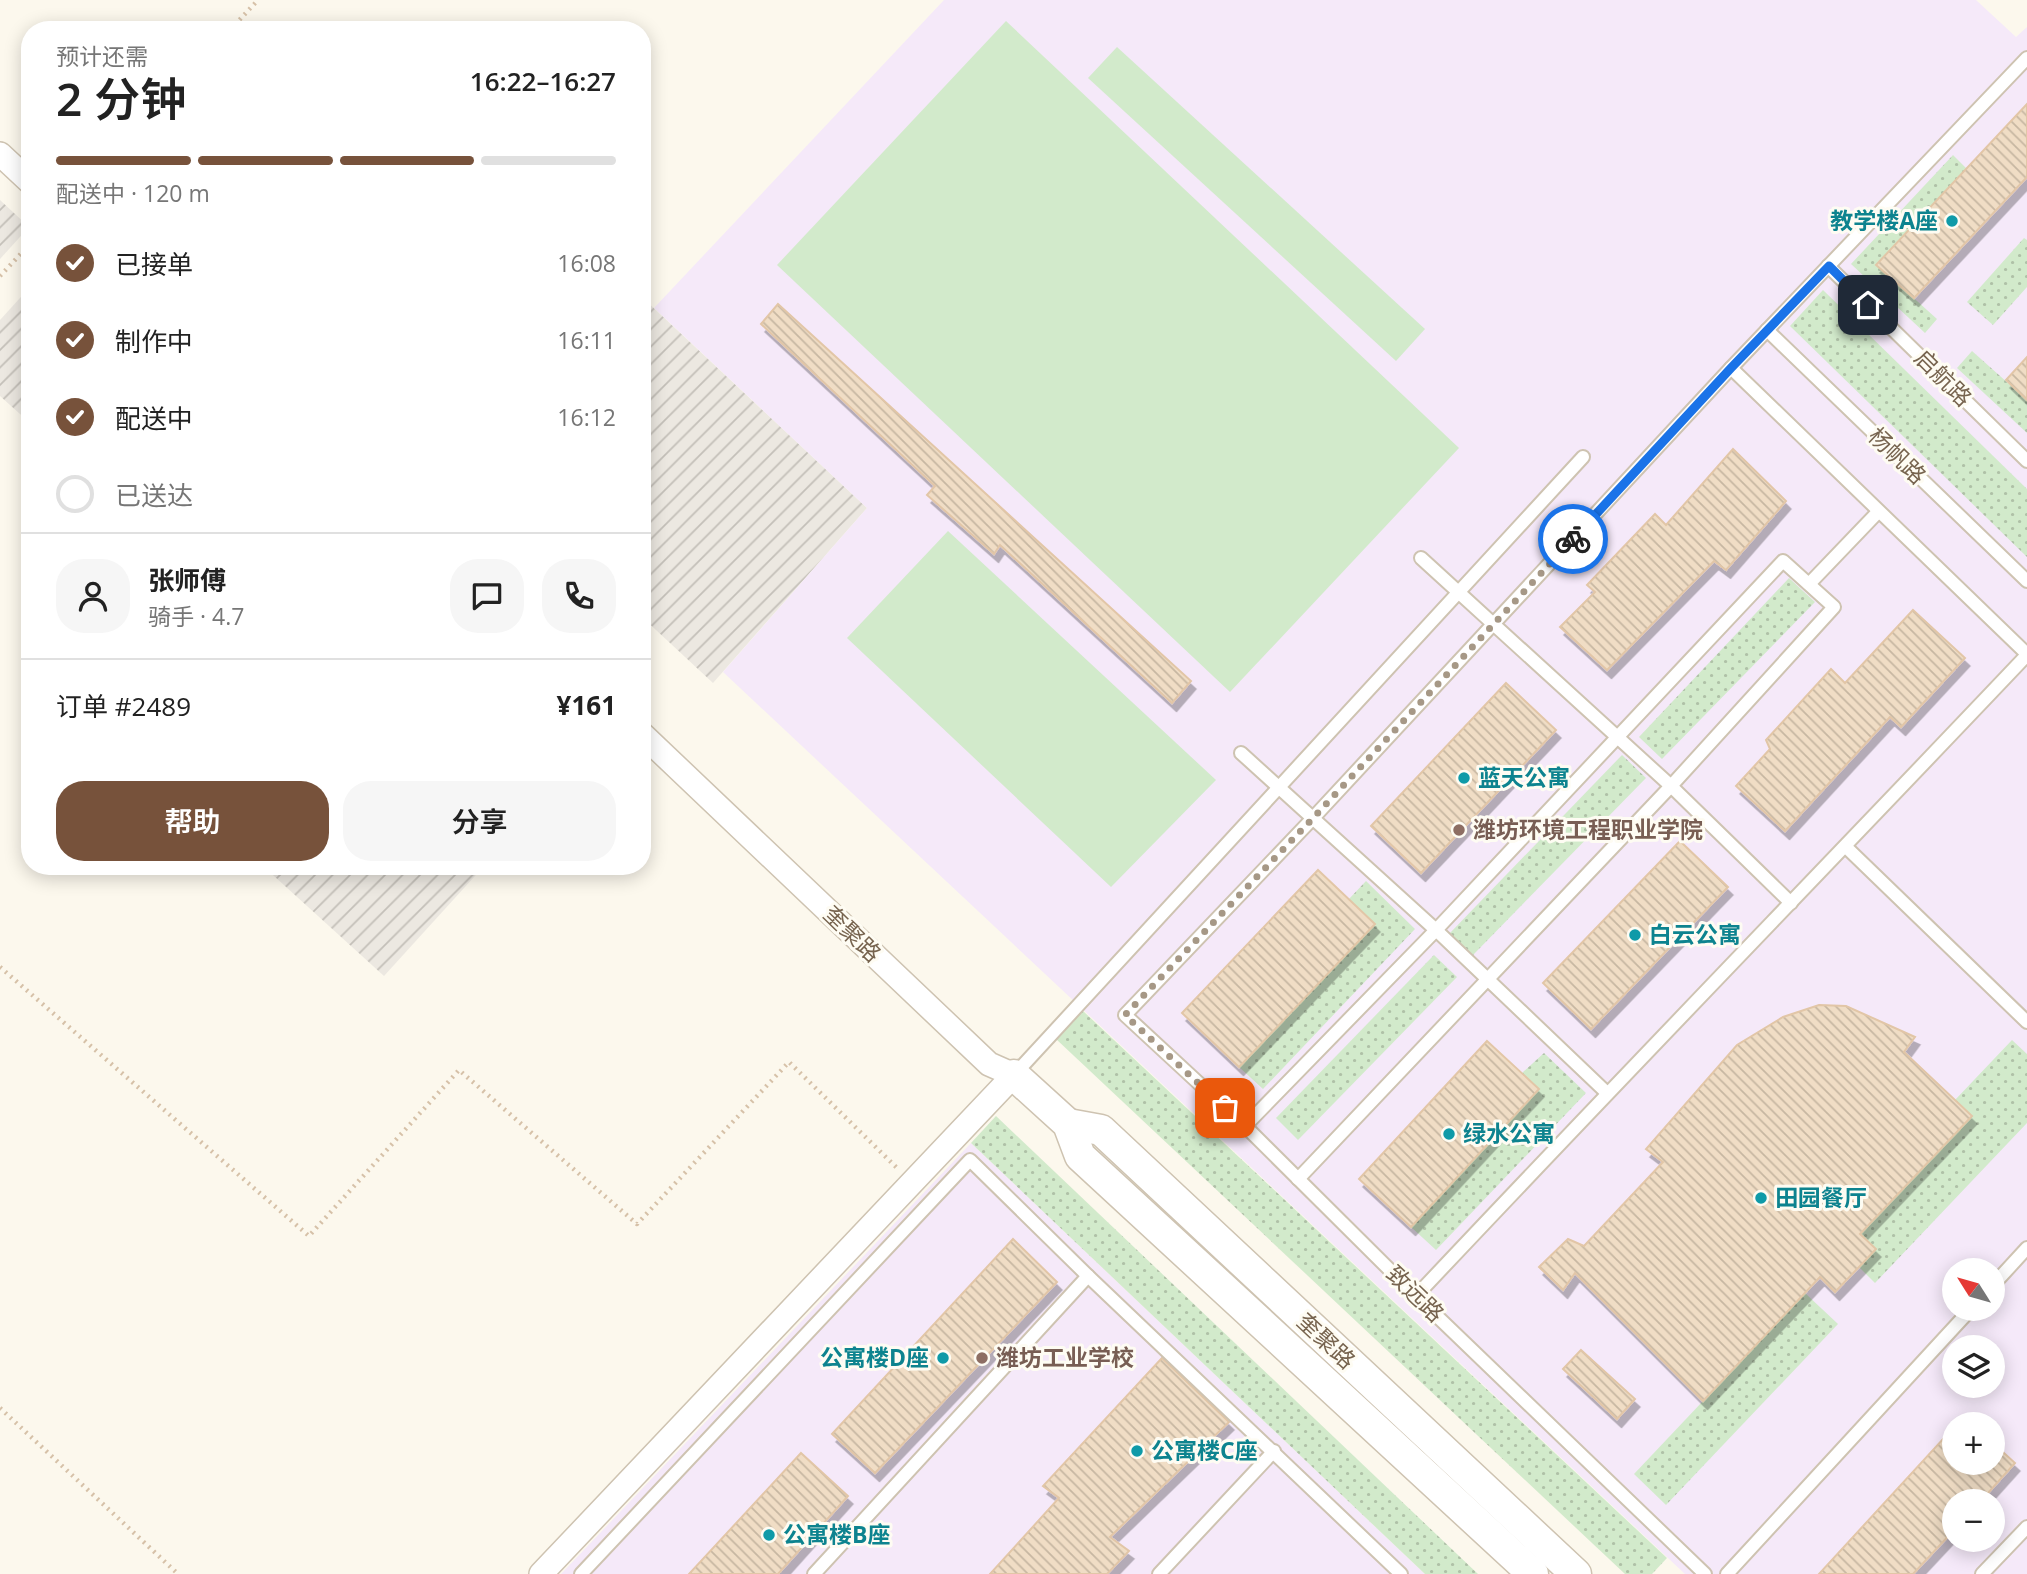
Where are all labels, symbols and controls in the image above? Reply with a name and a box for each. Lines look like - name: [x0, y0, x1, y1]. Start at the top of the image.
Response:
- text: 预计还需: [56, 40, 148, 72]
- text: 16:22–16:27: [470, 63, 616, 99]
- text: 2 分钟: [56, 67, 186, 129]
- text: 配送中 · 120 m: [56, 177, 210, 209]
- place label: 教学楼A座: [1830, 204, 1938, 236]
- marker: 教学楼A座: [1944, 213, 1960, 229]
- icon: check: [56, 244, 94, 282]
- text: 已接单: [115, 246, 193, 282]
- text: 16:08: [557, 247, 616, 279]
- pin: [1838, 275, 1898, 335]
- icon: home: [1849, 286, 1887, 324]
- icon: check: [56, 321, 94, 359]
- text: 制作中: [115, 323, 193, 359]
- text: 16:11: [557, 324, 616, 356]
- street label: 启航路: [1908, 342, 1979, 413]
- icon: check: [56, 398, 94, 436]
- text: 配送中: [115, 400, 193, 436]
- text: 16:12: [557, 401, 616, 433]
- street label: 杨帆路: [1862, 420, 1934, 491]
- text: 已送达: [115, 477, 193, 513]
- courier: [1538, 504, 1608, 574]
- icon: bike: [1554, 520, 1592, 558]
- button: person: [56, 559, 130, 633]
- button: chat: [450, 559, 524, 633]
- button: phone: [542, 559, 616, 633]
- text: 张师傅: [148, 562, 226, 598]
- text: 骑手 · 4.7: [148, 600, 244, 632]
- text: ¥161: [557, 687, 616, 723]
- text: 订单 #2489: [56, 688, 191, 724]
- place label: 蓝天公寓: [1478, 761, 1570, 793]
- marker: 蓝天公寓: [1456, 770, 1472, 786]
- button: 帮助: [56, 781, 329, 861]
- button: 分享: [343, 781, 616, 861]
- place label: 潍坊环境工程职业学院: [1473, 813, 1703, 845]
- marker: 潍坊环境工程职业学院: [1451, 822, 1467, 838]
- street label: 奎聚路: [817, 898, 889, 969]
- place label: 白云公寓: [1649, 918, 1741, 950]
- marker: 白云公寓: [1627, 927, 1643, 943]
- pin: [1195, 1078, 1255, 1138]
- icon: bag: [1206, 1089, 1244, 1127]
- place label: 绿水公寓: [1463, 1117, 1555, 1149]
- marker: 绿水公寓: [1441, 1126, 1457, 1142]
- place label: 田园餐厅: [1775, 1181, 1867, 1213]
- marker: 田园餐厅: [1753, 1190, 1769, 1206]
- street label: 致远路: [1380, 1258, 1452, 1329]
- north arrow: [1942, 1258, 2006, 1321]
- map controls: [1942, 1258, 2005, 1552]
- street label: 奎聚路: [1291, 1305, 1363, 1375]
- button: layers: [1942, 1335, 2005, 1398]
- place label: 公寓楼D座: [820, 1341, 929, 1373]
- place label: 潍坊工业学校: [996, 1341, 1134, 1373]
- marker: 公寓楼D座: [935, 1350, 951, 1366]
- marker: 潍坊工业学校: [974, 1350, 990, 1366]
- button: +: [1942, 1412, 2005, 1475]
- place label: 公寓楼C座: [1151, 1434, 1258, 1466]
- marker: 公寓楼C座: [1129, 1443, 1145, 1459]
- button: −: [1942, 1489, 2005, 1552]
- place label: 公寓楼B座: [783, 1518, 890, 1550]
- marker: 公寓楼B座: [761, 1527, 777, 1543]

